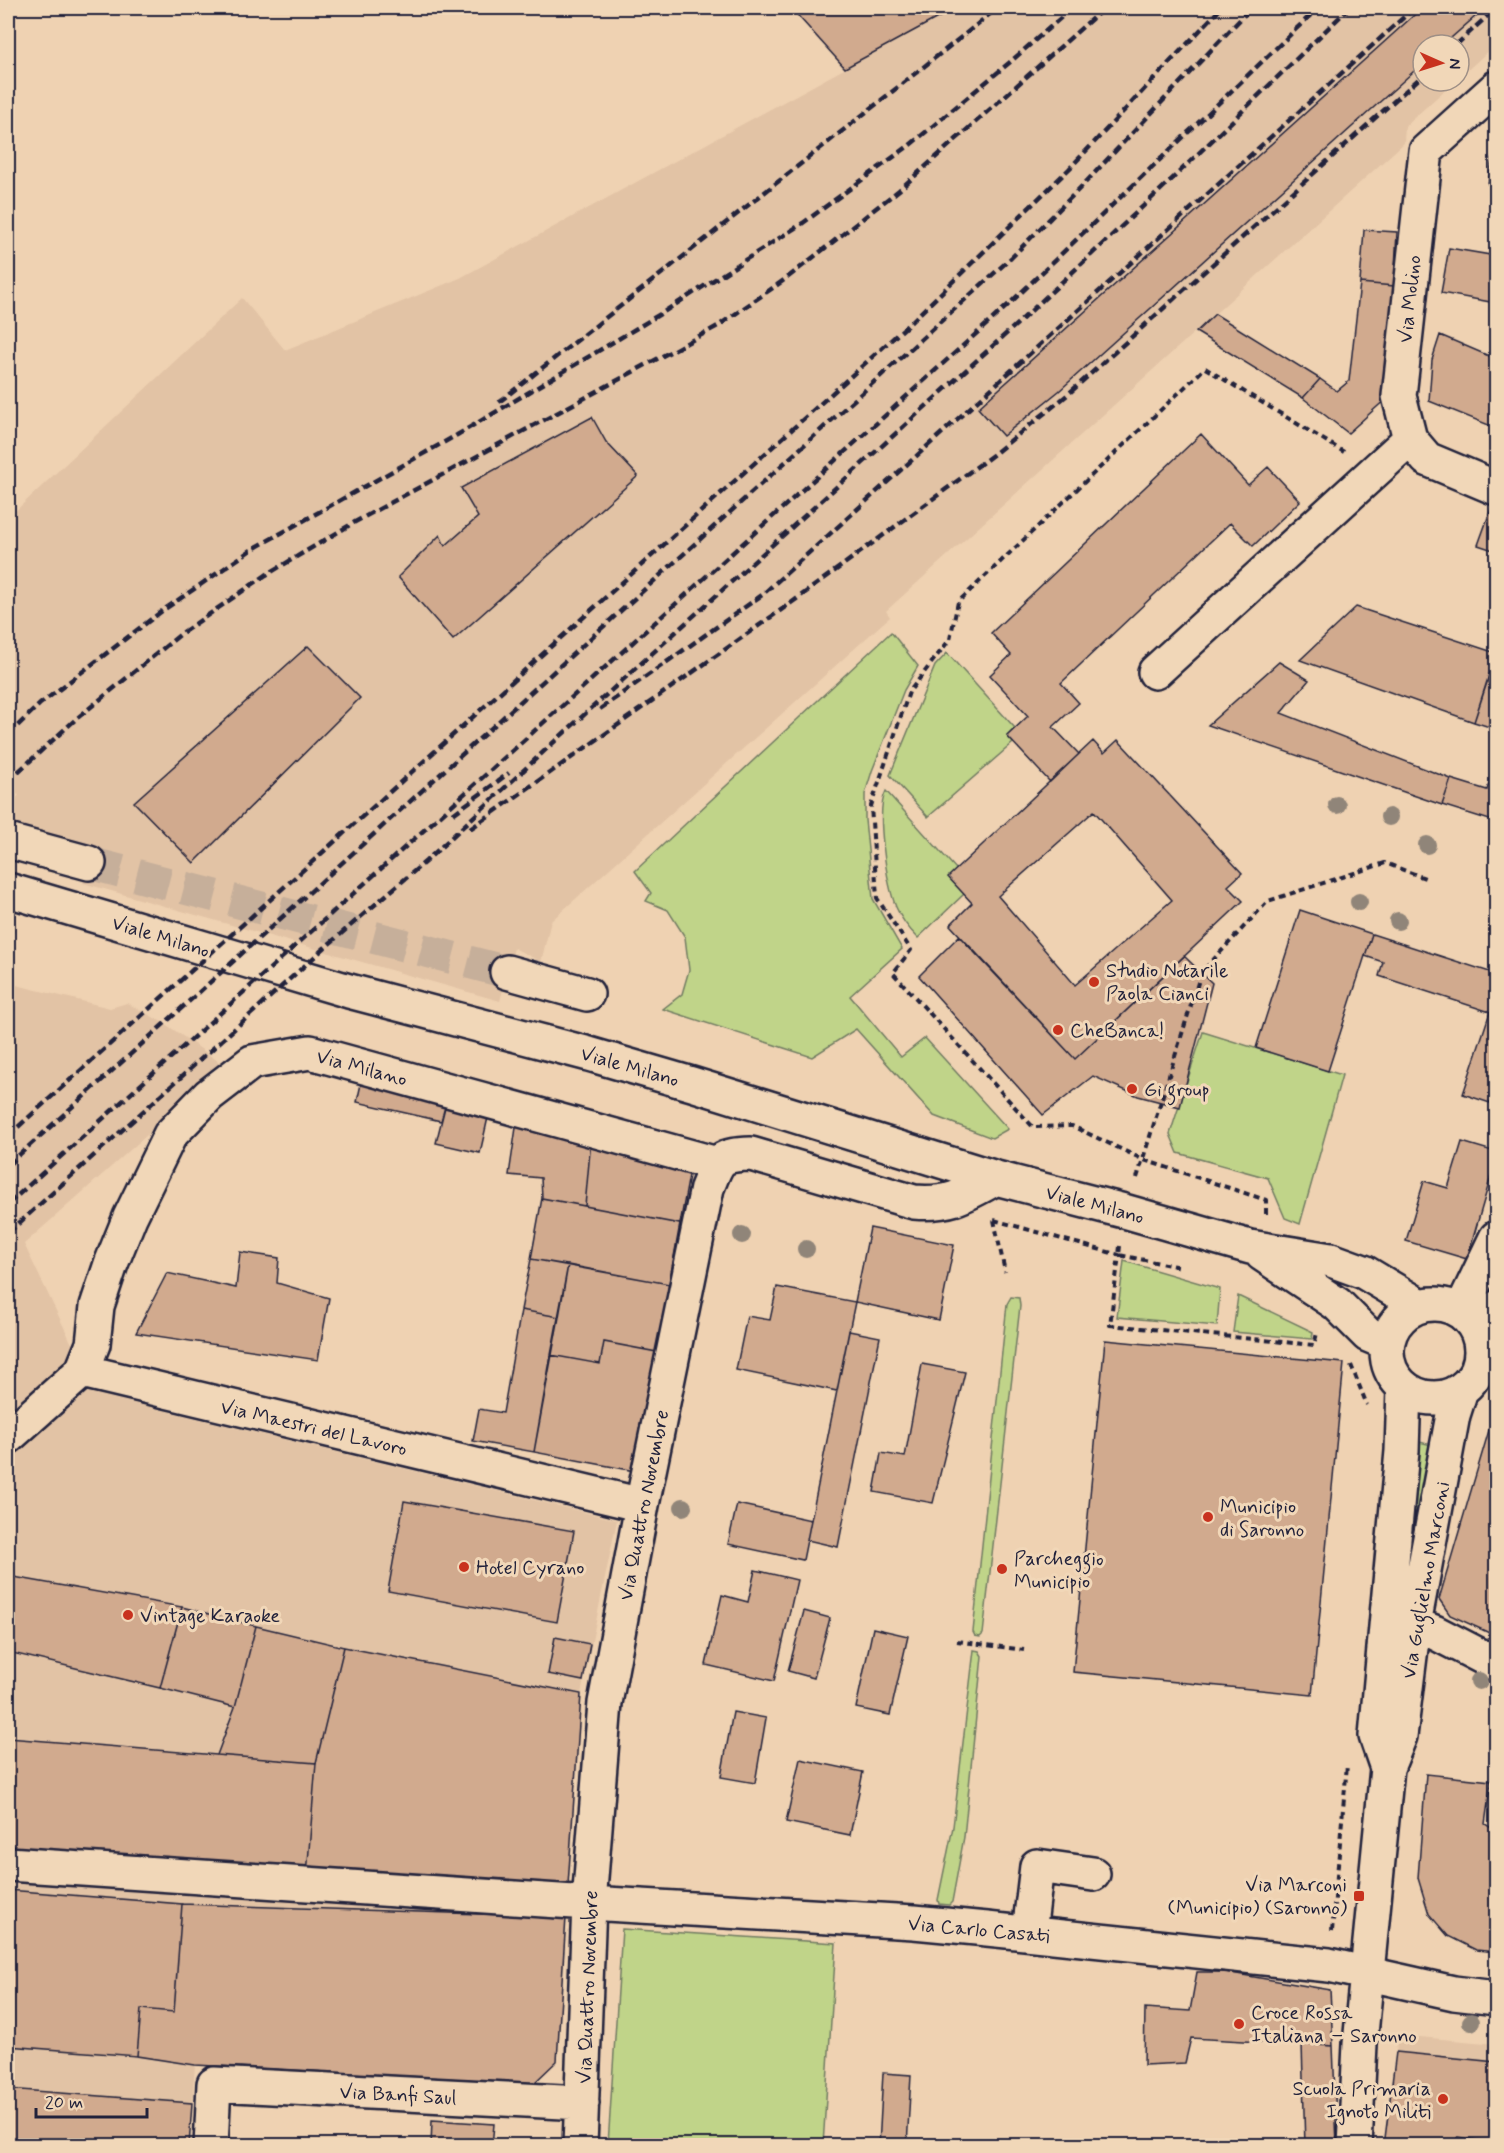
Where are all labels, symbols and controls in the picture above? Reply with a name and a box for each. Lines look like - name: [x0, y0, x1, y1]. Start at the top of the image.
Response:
- north arrow: [1411, 33, 1471, 93]
- text: N: [1444, 58, 1465, 70]
- street label: Via Molino: [1392, 254, 1429, 344]
- street label: Viale Milano: [108, 910, 213, 965]
- place label: Studio Notarile Paola Cianci: [1106, 958, 1228, 1008]
- marker: Studio Notarile Paola Cianci: [1087, 975, 1101, 989]
- place label: CheBanca!: [1070, 1018, 1164, 1045]
- marker: CheBanca!: [1051, 1023, 1065, 1037]
- street label: Viale Milano: [577, 1041, 682, 1094]
- street label: Via Milano: [313, 1043, 410, 1094]
- place label: Gi group: [1144, 1077, 1210, 1106]
- marker: Gi group: [1125, 1082, 1139, 1096]
- street label: Viale Milano: [1042, 1179, 1147, 1232]
- street label: Via Maestri del Lavoro: [218, 1394, 410, 1463]
- street label: Via Quattro Novembre: [613, 1408, 676, 1603]
- street label: Via Guglielmo Marconi: [1396, 1479, 1459, 1682]
- place label: Municipio di Saronno: [1220, 1494, 1304, 1544]
- marker: Municipio di Saronno: [1201, 1510, 1215, 1524]
- place label: Parcheggio Municipio: [1014, 1546, 1104, 1596]
- place label: Hotel Cyrano: [476, 1555, 584, 1582]
- marker: Hotel Cyrano: [457, 1560, 471, 1574]
- marker: Parcheggio Municipio: [995, 1562, 1009, 1576]
- place label: Vintage Karaoke: [140, 1603, 280, 1630]
- marker: Vintage Karaoke: [121, 1608, 135, 1622]
- place label: Via Marconi (Municipio) (Saronno): [1168, 1872, 1347, 1922]
- marker: Via Marconi (Municipio) (Saronno): [1352, 1889, 1366, 1903]
- street label: Via Quattro Novembre: [572, 1890, 605, 2084]
- street label: Via Carlo Casati: [907, 1911, 1051, 1950]
- place label: Croce Rossa Italiana – Saronno: [1251, 2000, 1417, 2050]
- marker: Croce Rossa Italiana – Saronno: [1232, 2017, 1246, 2031]
- place label: Scuola Primaria Ignoto Militi: [1292, 2076, 1431, 2126]
- street label: Via Banfi Saul: [339, 2079, 457, 2112]
- scale bar: [36, 2081, 147, 2119]
- text: 20 m: [45, 2091, 83, 2115]
- marker: Scuola Primaria Ignoto Militi: [1436, 2092, 1450, 2106]

